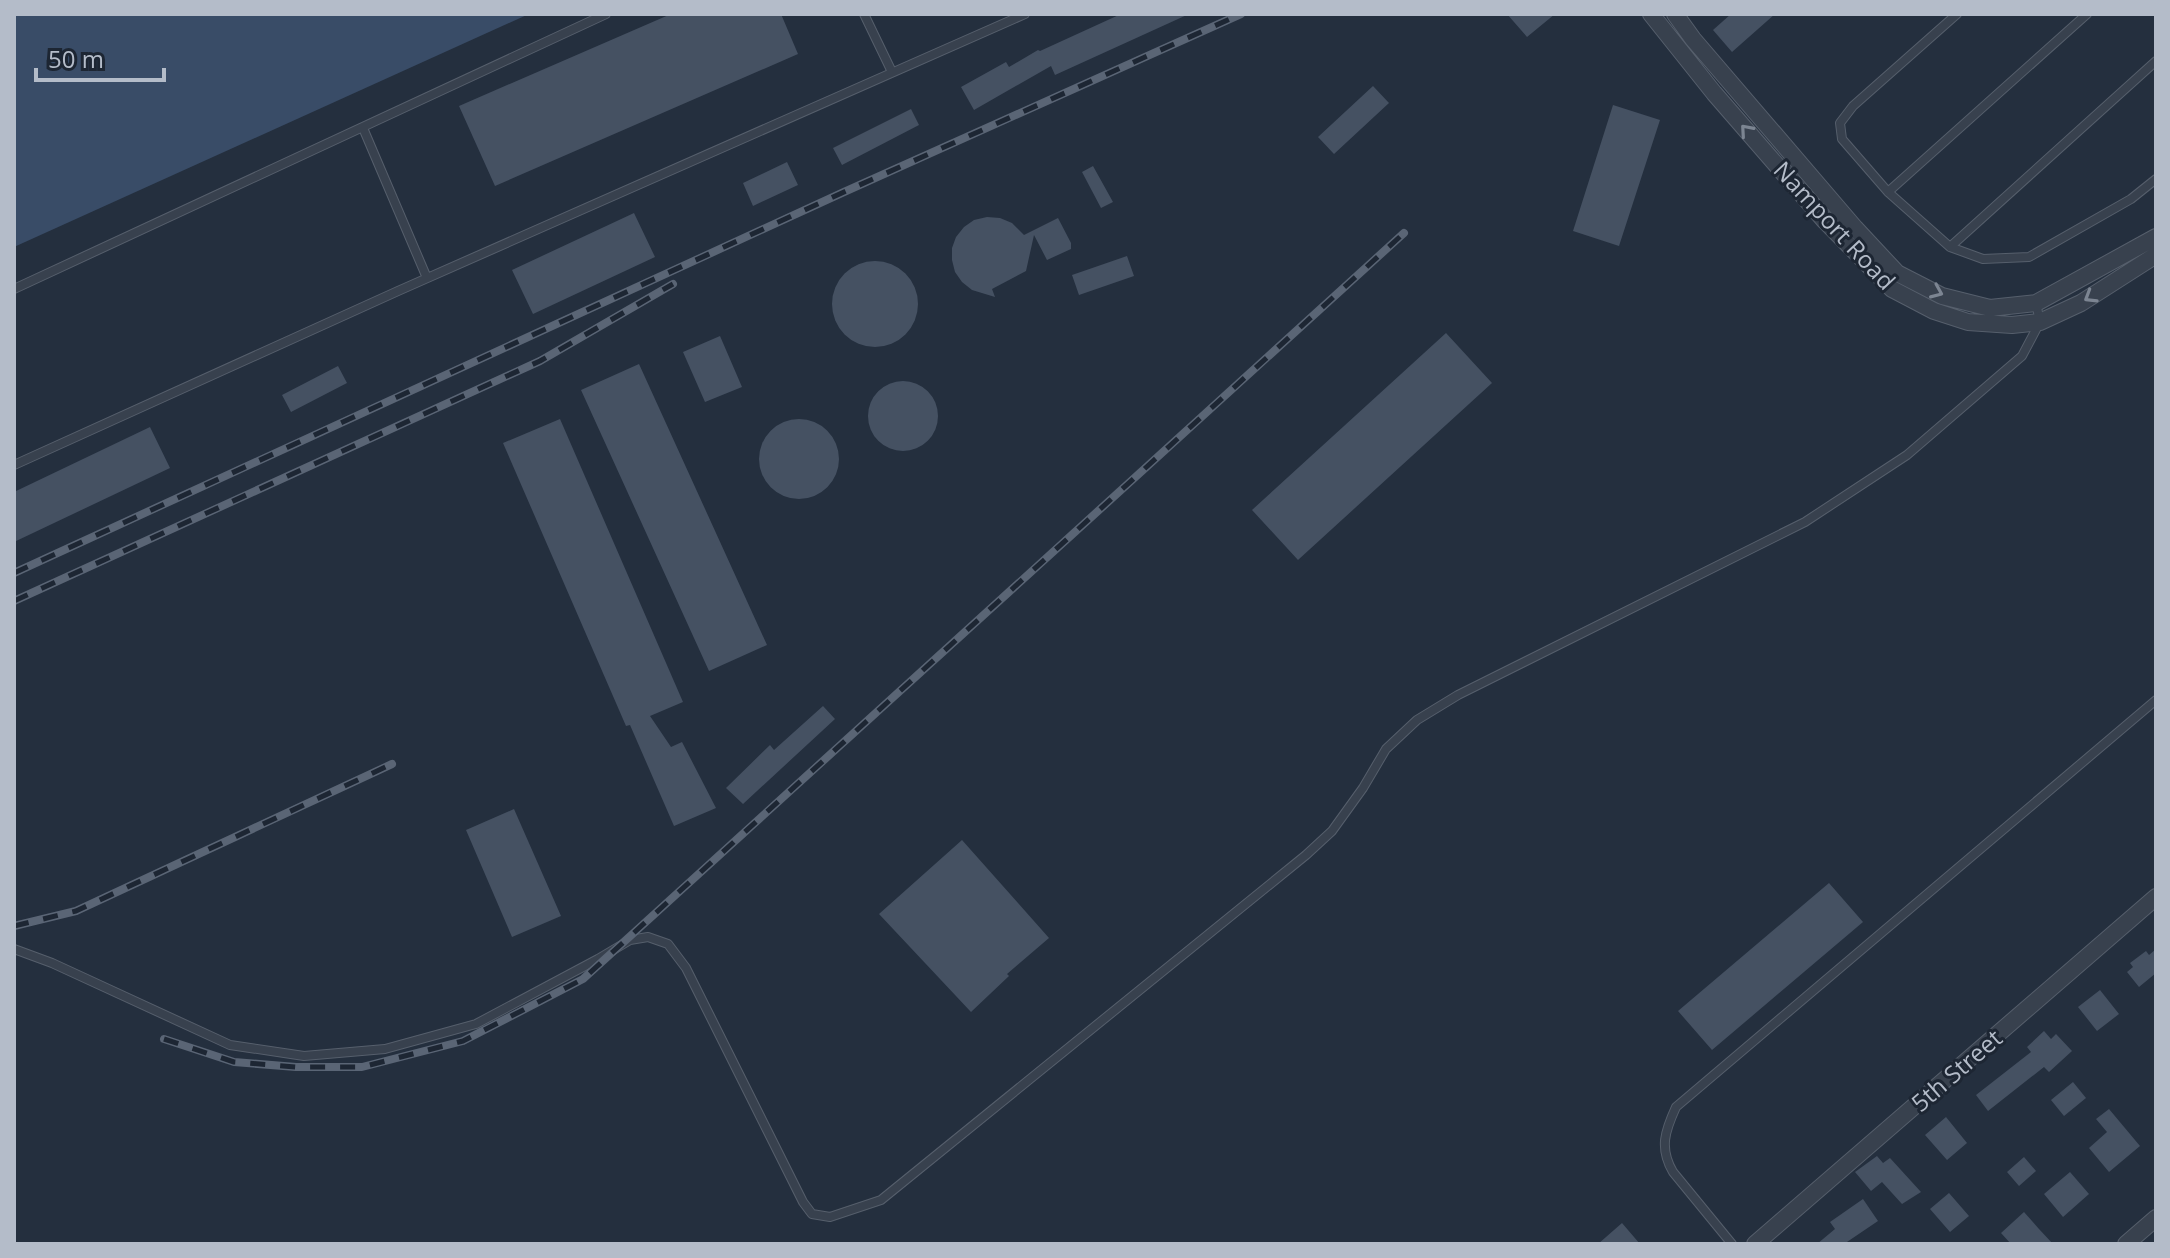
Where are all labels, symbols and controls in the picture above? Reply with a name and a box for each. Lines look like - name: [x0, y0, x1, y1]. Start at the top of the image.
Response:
- scale bar: [36, 32, 164, 82]
- text: 50 m: [48, 42, 104, 75]
- one-way arrow: [1742, 124, 1756, 139]
- street label: Namport Road: [1767, 154, 1903, 296]
- one-way arrow: [1929, 283, 1943, 299]
- one-way arrow: [2084, 287, 2099, 302]
- street label: 5th Street: [1904, 1021, 2008, 1119]

